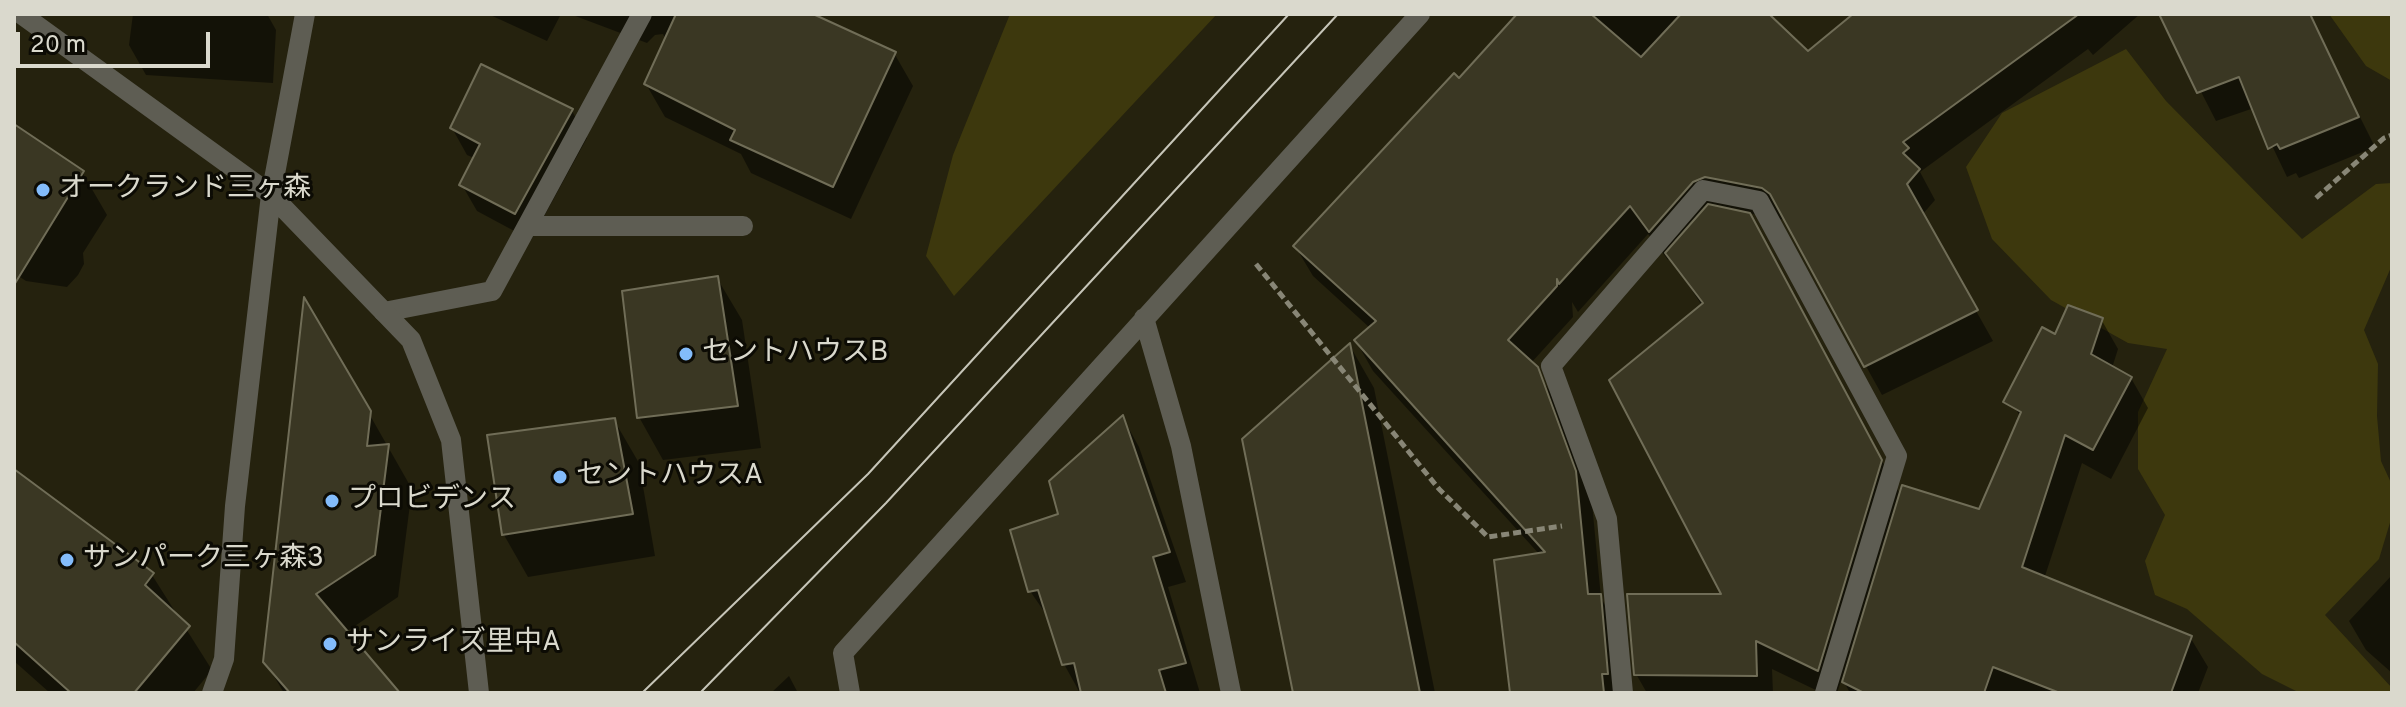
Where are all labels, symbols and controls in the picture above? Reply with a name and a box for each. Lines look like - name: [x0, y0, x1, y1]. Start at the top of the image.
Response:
- scale bar: [20, 16, 214, 66]
- text: 20 m: [30, 31, 86, 61]
- place label: オークランド三ヶ森: [59, 173, 311, 207]
- marker: オークランド三ヶ森: [34, 181, 52, 199]
- place label: セントハウスB: [702, 337, 888, 371]
- marker: セントハウスB: [677, 345, 695, 363]
- place label: セントハウスA: [576, 460, 763, 494]
- marker: セントハウスA: [551, 468, 569, 486]
- place label: プロビデンス: [348, 484, 516, 518]
- marker: プロビデンス: [323, 492, 341, 510]
- place label: サンパーク三ヶ森3: [83, 543, 324, 577]
- marker: サンパーク三ヶ森3: [58, 551, 76, 569]
- place label: サンライズ里中A: [346, 627, 561, 661]
- marker: サンライズ里中A: [321, 635, 339, 653]

